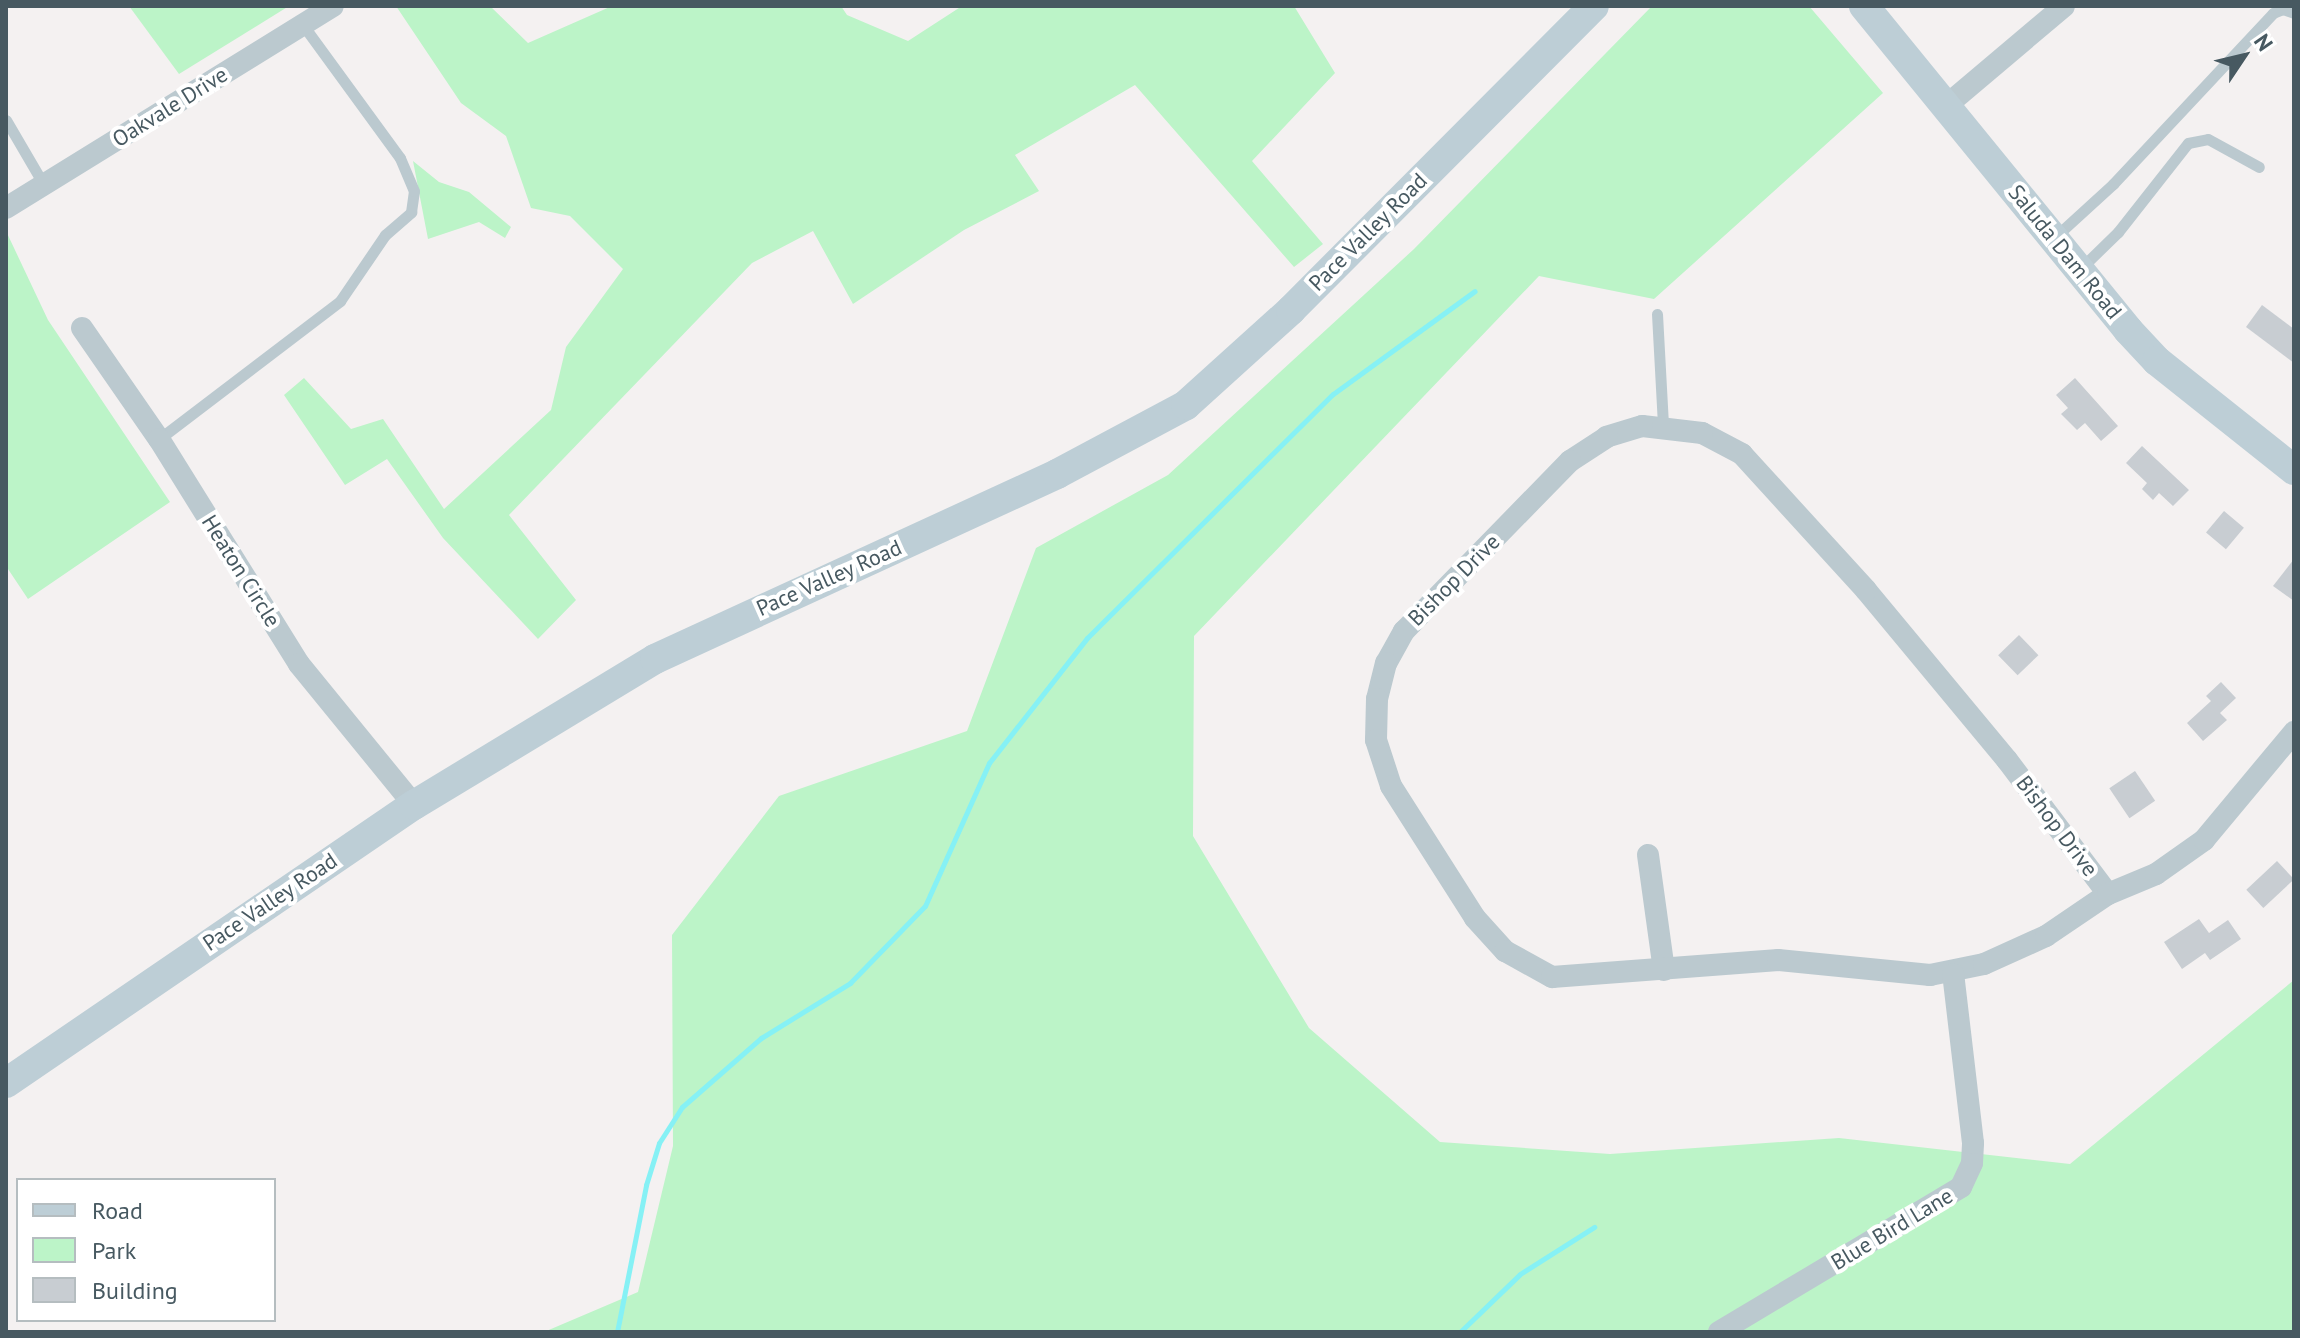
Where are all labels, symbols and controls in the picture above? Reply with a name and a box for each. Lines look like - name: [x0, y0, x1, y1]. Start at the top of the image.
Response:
- north arrow: [2204, 16, 2284, 96]
- text: N: [2248, 28, 2279, 56]
- street label: Oakvale Drive: [108, 61, 232, 153]
- street label: Pace Valley Road: [1303, 167, 1433, 297]
- street label: Saluda Dam Road: [2003, 180, 2127, 324]
- street label: Heaton Circle: [196, 510, 286, 632]
- street label: Bishop Drive: [1403, 529, 1505, 631]
- street label: Pace Valley Road: [752, 534, 906, 622]
- street label: Bishop Drive: [2011, 771, 2103, 881]
- street label: Pace Valley Road: [197, 847, 343, 957]
- legend: [16, 1178, 276, 1322]
- street label: Blue Bird Lane: [1826, 1182, 1958, 1276]
- text: Road: [92, 1195, 143, 1226]
- text: Park: [92, 1235, 136, 1266]
- text: Building: [92, 1275, 178, 1306]

